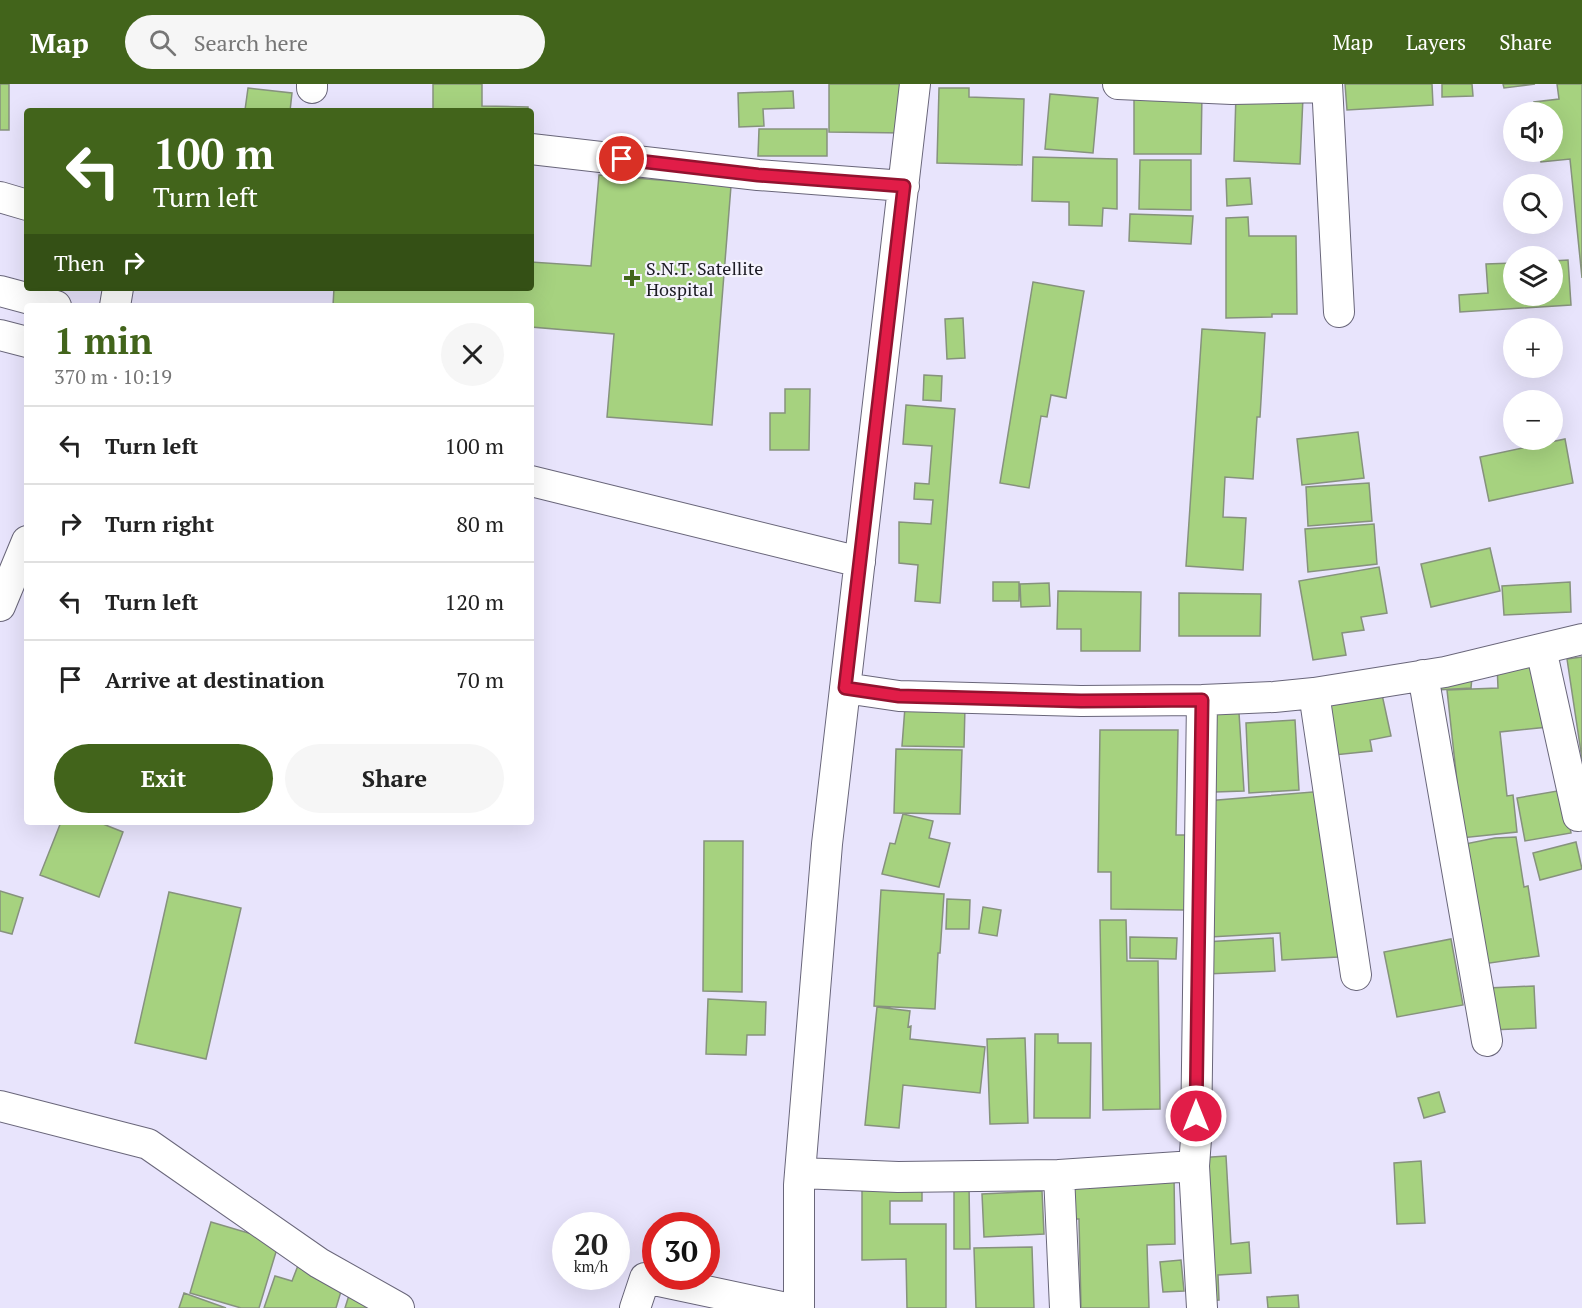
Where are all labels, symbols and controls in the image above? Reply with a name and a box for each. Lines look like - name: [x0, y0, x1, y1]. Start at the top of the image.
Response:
- search box: [125, 15, 545, 69]
- text: Map: [30, 24, 89, 61]
- icon: search: [146, 26, 179, 59]
- text: Search here: [194, 28, 308, 57]
- text: Map: [1332, 28, 1373, 56]
- text: Layers: [1406, 28, 1466, 56]
- text: Share: [1499, 28, 1552, 56]
- map controls: [1503, 102, 1563, 450]
- button: sound: [1503, 102, 1563, 162]
- text: 100 m: [153, 125, 274, 181]
- icon: left: [54, 132, 132, 210]
- pin: [596, 133, 647, 184]
- icon: arrive: [605, 142, 638, 175]
- button: search: [1503, 174, 1563, 234]
- text: Turn left: [153, 179, 258, 215]
- icon: right: [117, 246, 150, 279]
- button: layers: [1503, 246, 1563, 306]
- text: Then: [54, 248, 105, 277]
- place label: S.N.T. Satellite Hospital: [646, 256, 763, 301]
- marker: S.N.T. Satellite Hospital: [623, 269, 641, 287]
- text: 1 min: [54, 317, 152, 364]
- button: +: [1503, 318, 1563, 378]
- button: close: [441, 323, 504, 386]
- text: 370 m · 10:19: [54, 363, 172, 390]
- button: −: [1503, 390, 1563, 450]
- icon: left: [54, 429, 87, 462]
- text: Turn left: [105, 431, 198, 460]
- text: 100 m: [444, 431, 504, 460]
- icon: right: [54, 507, 87, 540]
- text: Turn right: [105, 509, 214, 538]
- text: 80 m: [456, 509, 504, 538]
- icon: left: [54, 585, 87, 618]
- text: Turn left: [105, 587, 198, 616]
- text: 120 m: [444, 587, 504, 616]
- icon: arrive: [54, 663, 87, 696]
- text: Arrive at destination: [105, 665, 324, 694]
- text: 70 m: [456, 665, 504, 694]
- button: Exit: [54, 744, 273, 813]
- button: Share: [285, 744, 504, 813]
- position arrow: [1164, 1084, 1228, 1148]
- speed limit sign: 30: [642, 1212, 720, 1290]
- text: 20: [574, 1224, 608, 1264]
- text: km/h: [574, 1256, 608, 1276]

